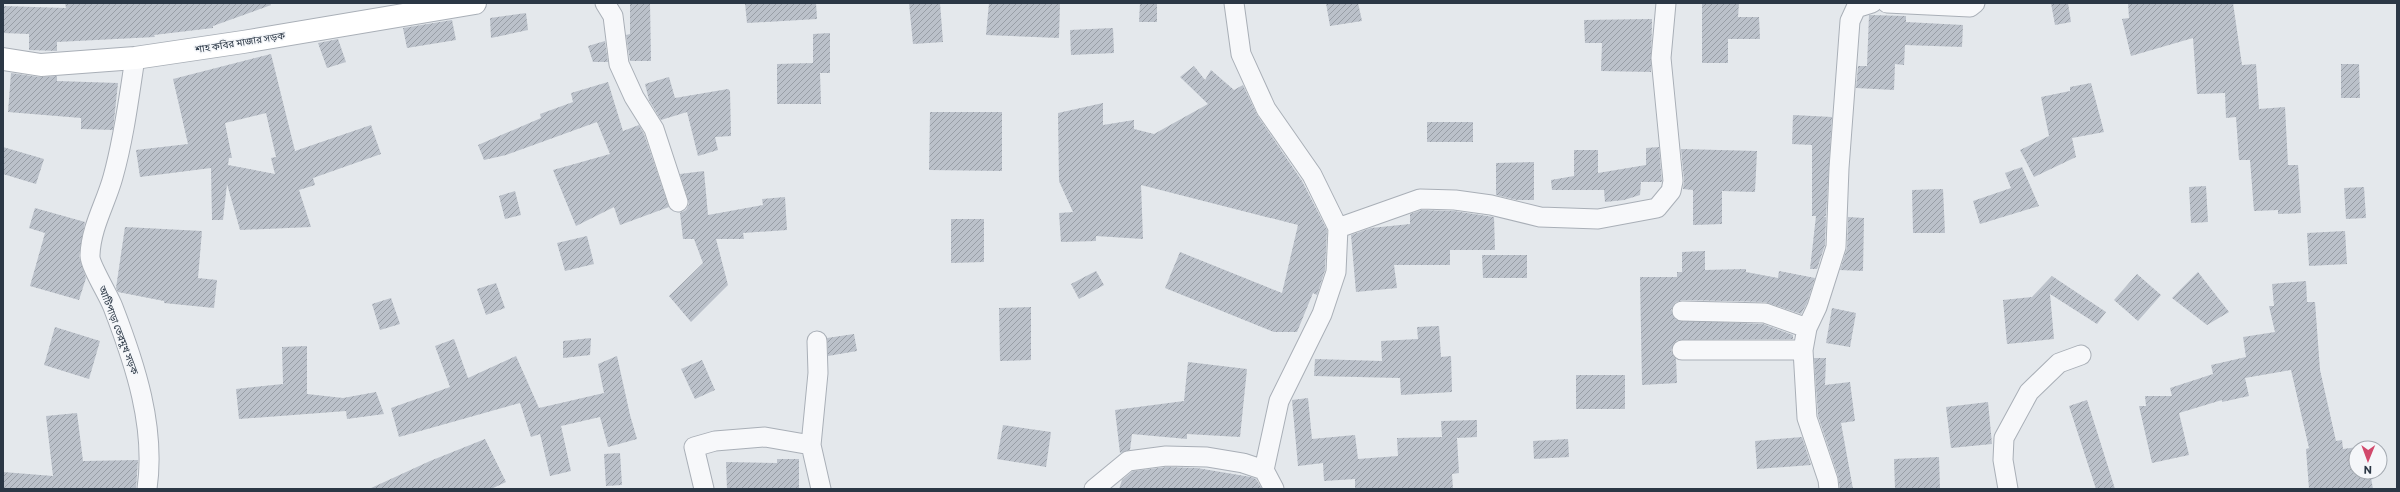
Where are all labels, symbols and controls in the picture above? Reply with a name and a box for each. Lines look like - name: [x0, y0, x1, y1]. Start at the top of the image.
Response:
- street label: শাহ কবির মাজার সড়ক: [193, 29, 287, 55]
- street label: আটিপাড়া তেরমুখ সড়ক: [95, 283, 142, 377]
- north arrow: [2348, 440, 2388, 480]
- text: N: [2364, 464, 2372, 477]

